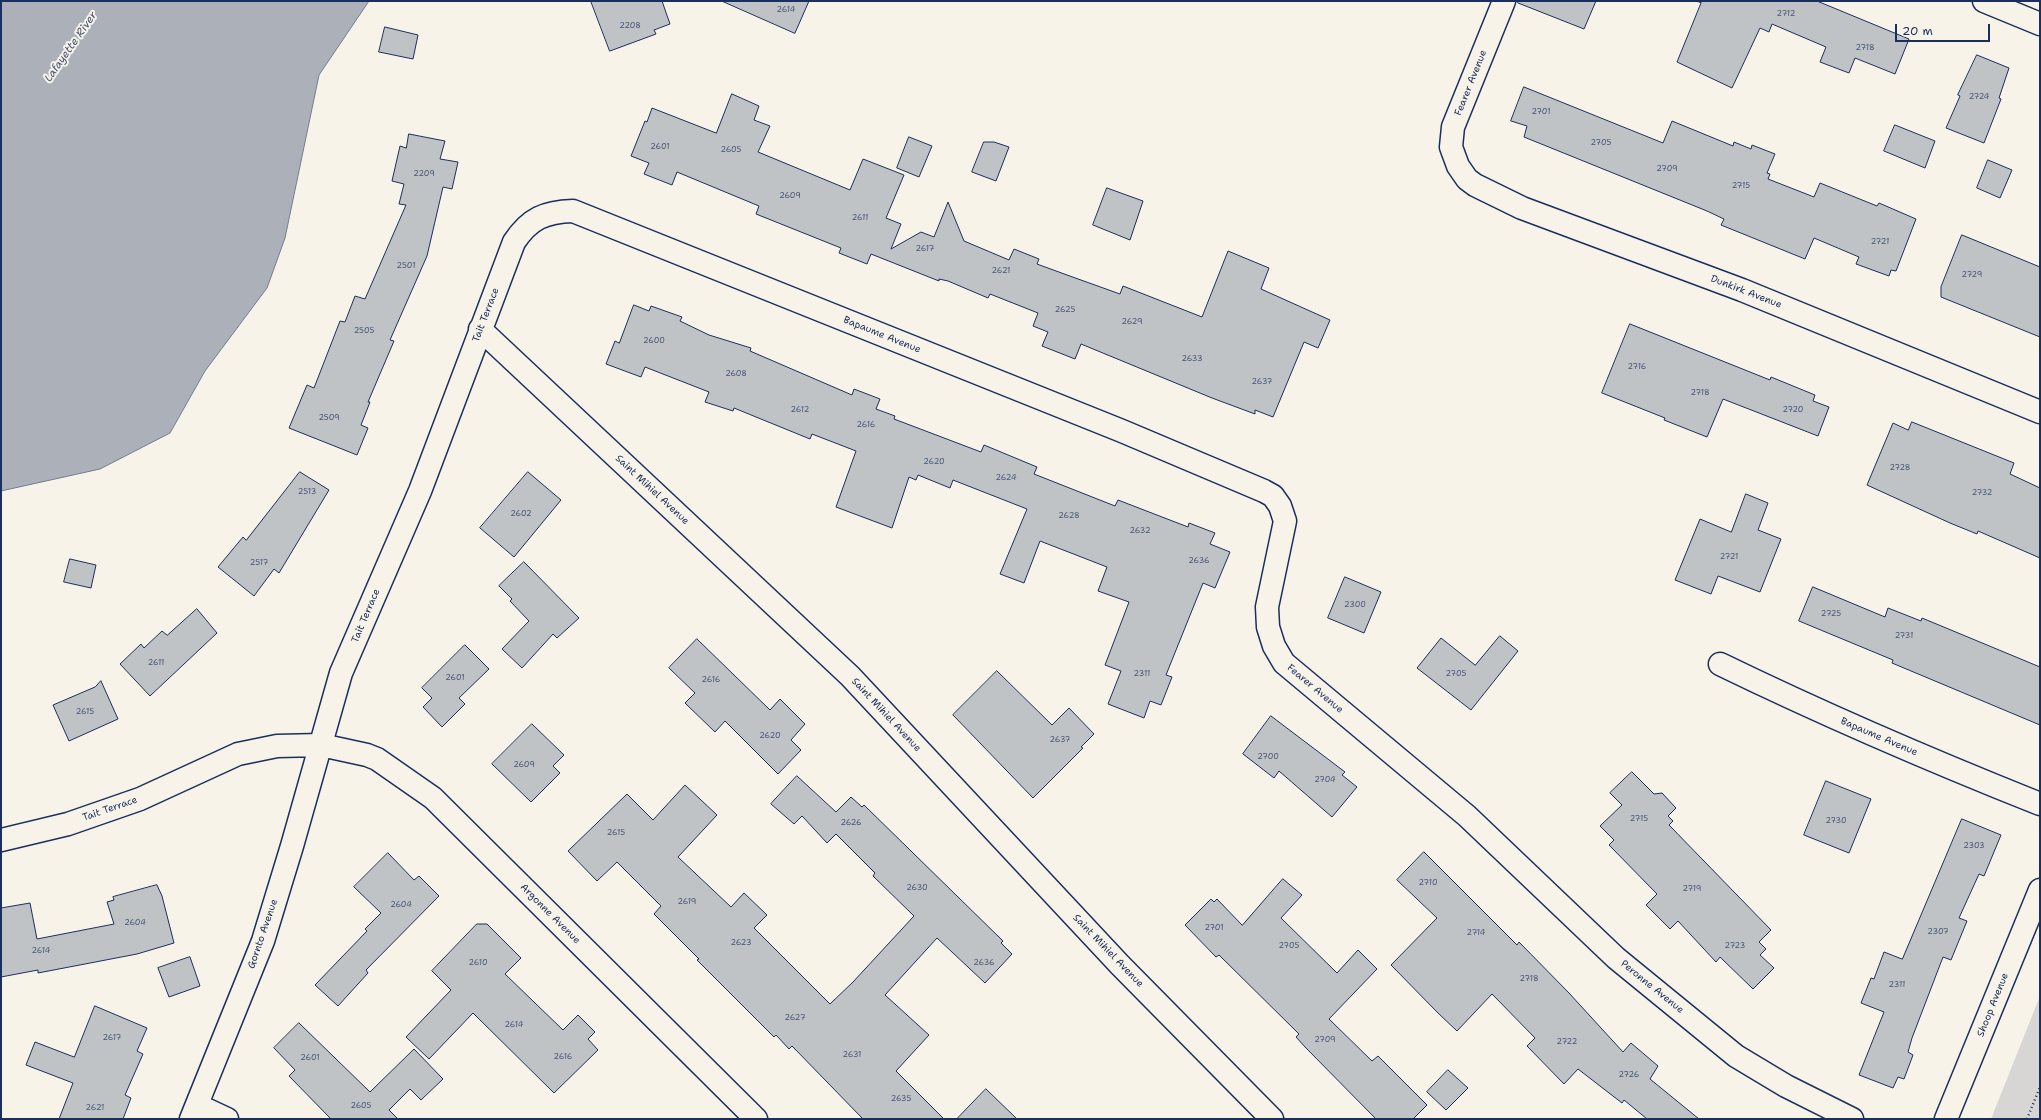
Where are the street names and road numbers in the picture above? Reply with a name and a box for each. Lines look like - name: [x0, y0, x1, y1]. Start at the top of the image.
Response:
- street label: Fearer Avenue: [1452, 48, 1490, 118]
- street label: Dunkirk Avenue: [1709, 273, 1783, 311]
- street label: Tait Terrace: [470, 286, 502, 344]
- street label: Bapaume Avenue: [842, 314, 922, 356]
- street label: Saint Mihiel Avenue: [613, 453, 691, 527]
- street label: Tait Terrace: [349, 587, 383, 645]
- street label: Fearer Avenue: [1284, 662, 1346, 716]
- street label: Saint Mihiel Avenue: [849, 676, 923, 754]
- street label: Bapaume Avenue: [1839, 715, 1919, 759]
- street label: Tait Terrace: [81, 794, 139, 824]
- street label: Argonne Avenue: [517, 881, 583, 947]
- street label: Gornto Avenue: [245, 898, 281, 970]
- street label: Saint Mihiel Avenue: [1070, 912, 1146, 990]
- street label: Peronne Avenue: [1618, 958, 1686, 1016]
- street label: Shoop Avenue: [1975, 971, 2011, 1039]

